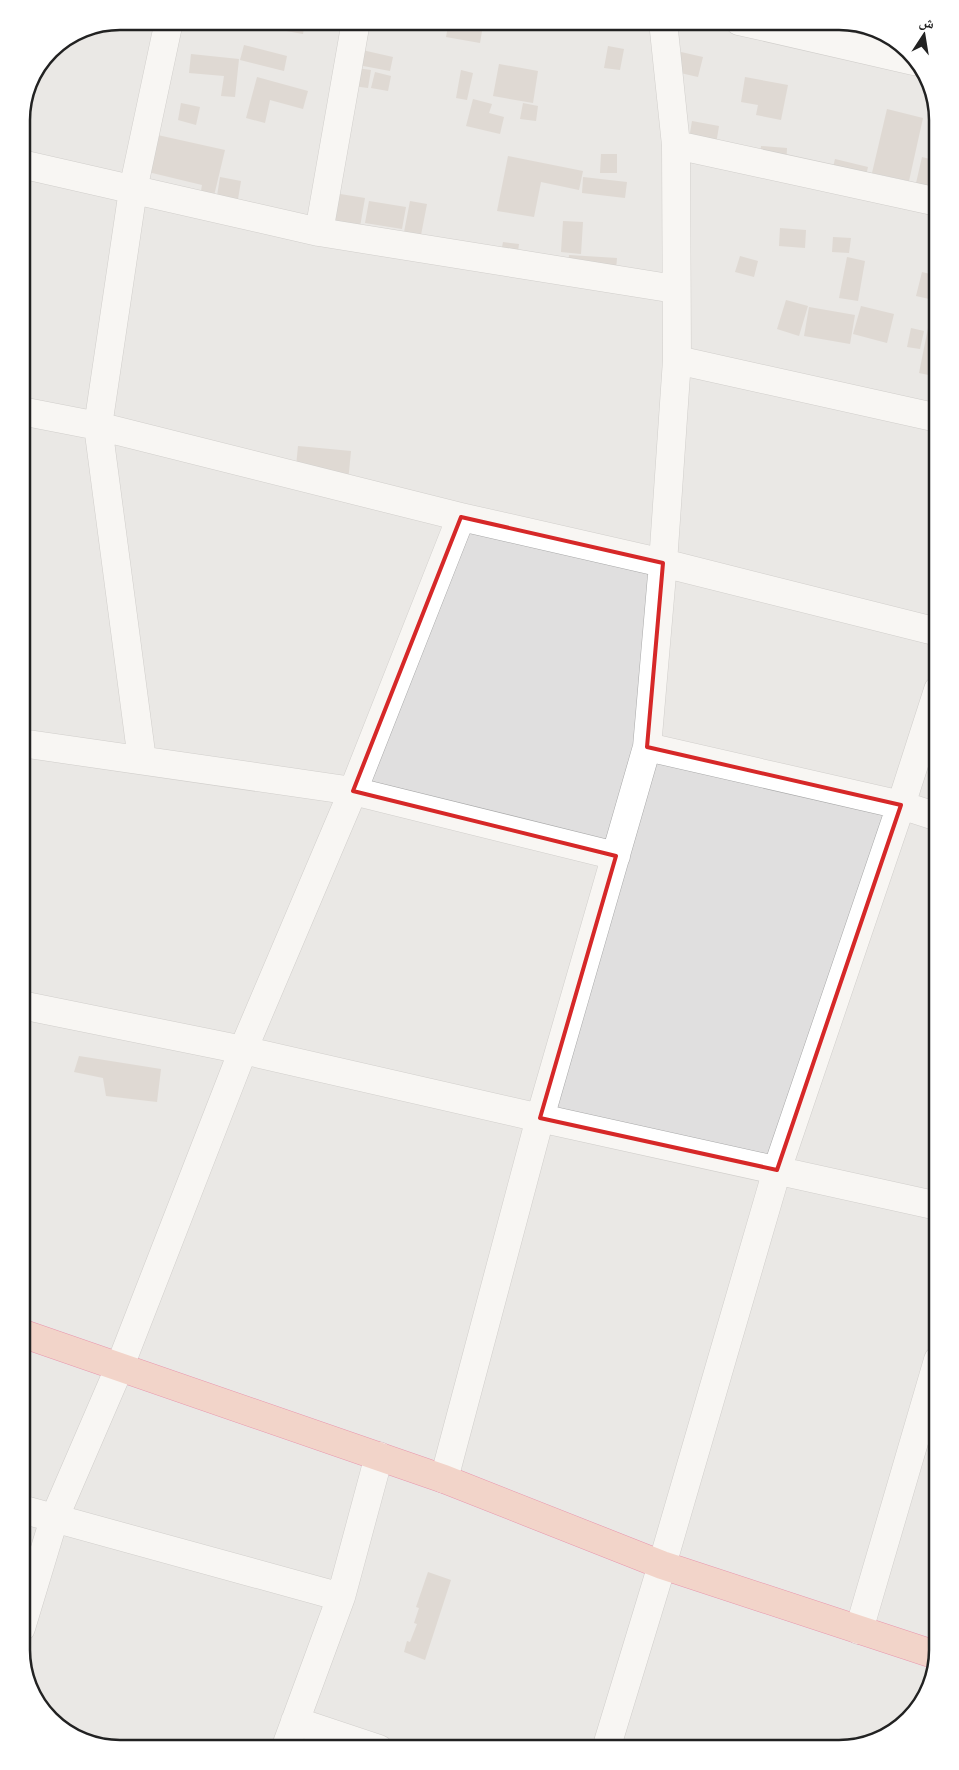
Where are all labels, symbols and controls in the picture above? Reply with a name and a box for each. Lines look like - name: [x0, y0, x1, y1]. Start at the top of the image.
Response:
- north arrow: [899, 10, 949, 60]
- text: ش: [917, 14, 936, 34]

